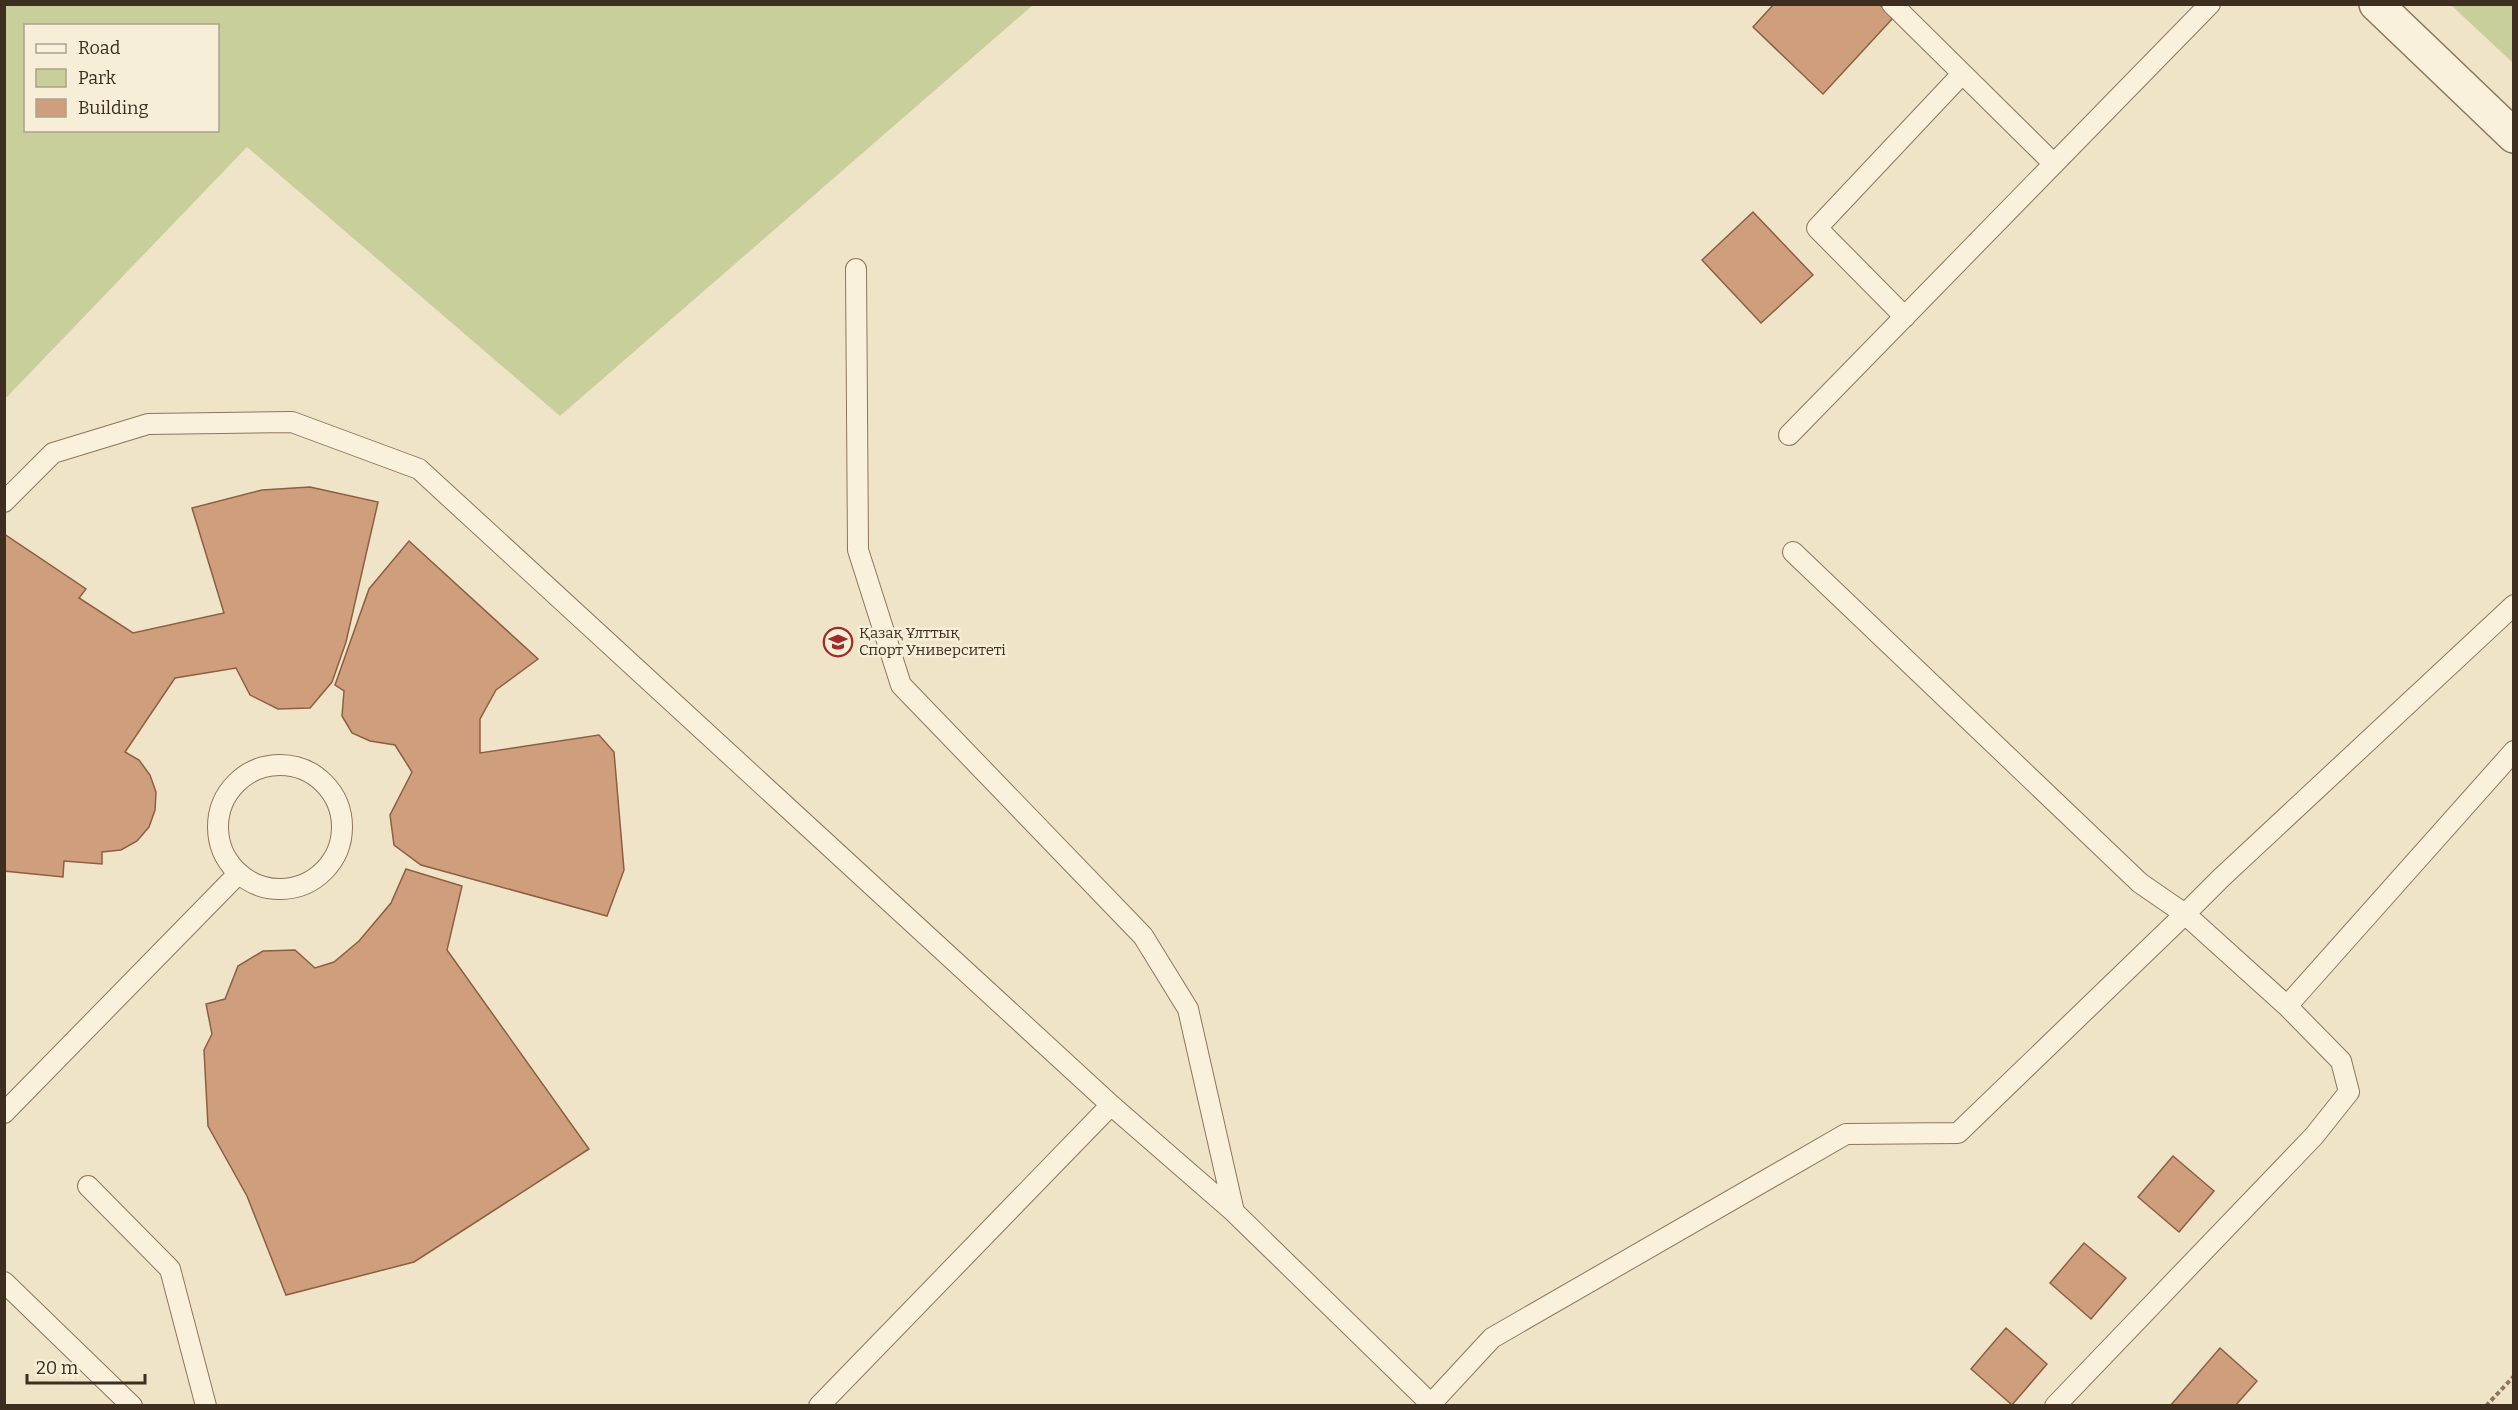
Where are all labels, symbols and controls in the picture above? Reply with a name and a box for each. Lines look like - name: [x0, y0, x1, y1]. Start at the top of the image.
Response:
- legend: [24, 24, 219, 132]
- text: Road: [78, 37, 121, 59]
- text: Park: [78, 67, 117, 89]
- text: Building: [78, 97, 149, 119]
- place label: Қазақ Ұлттық Спорт Университеті: [859, 624, 1006, 659]
- school or university icon: Қазақ Ұлттық Спорт Университеті: [822, 626, 854, 658]
- scale bar: [27, 1347, 146, 1385]
- text: 20 m: [36, 1357, 78, 1379]

